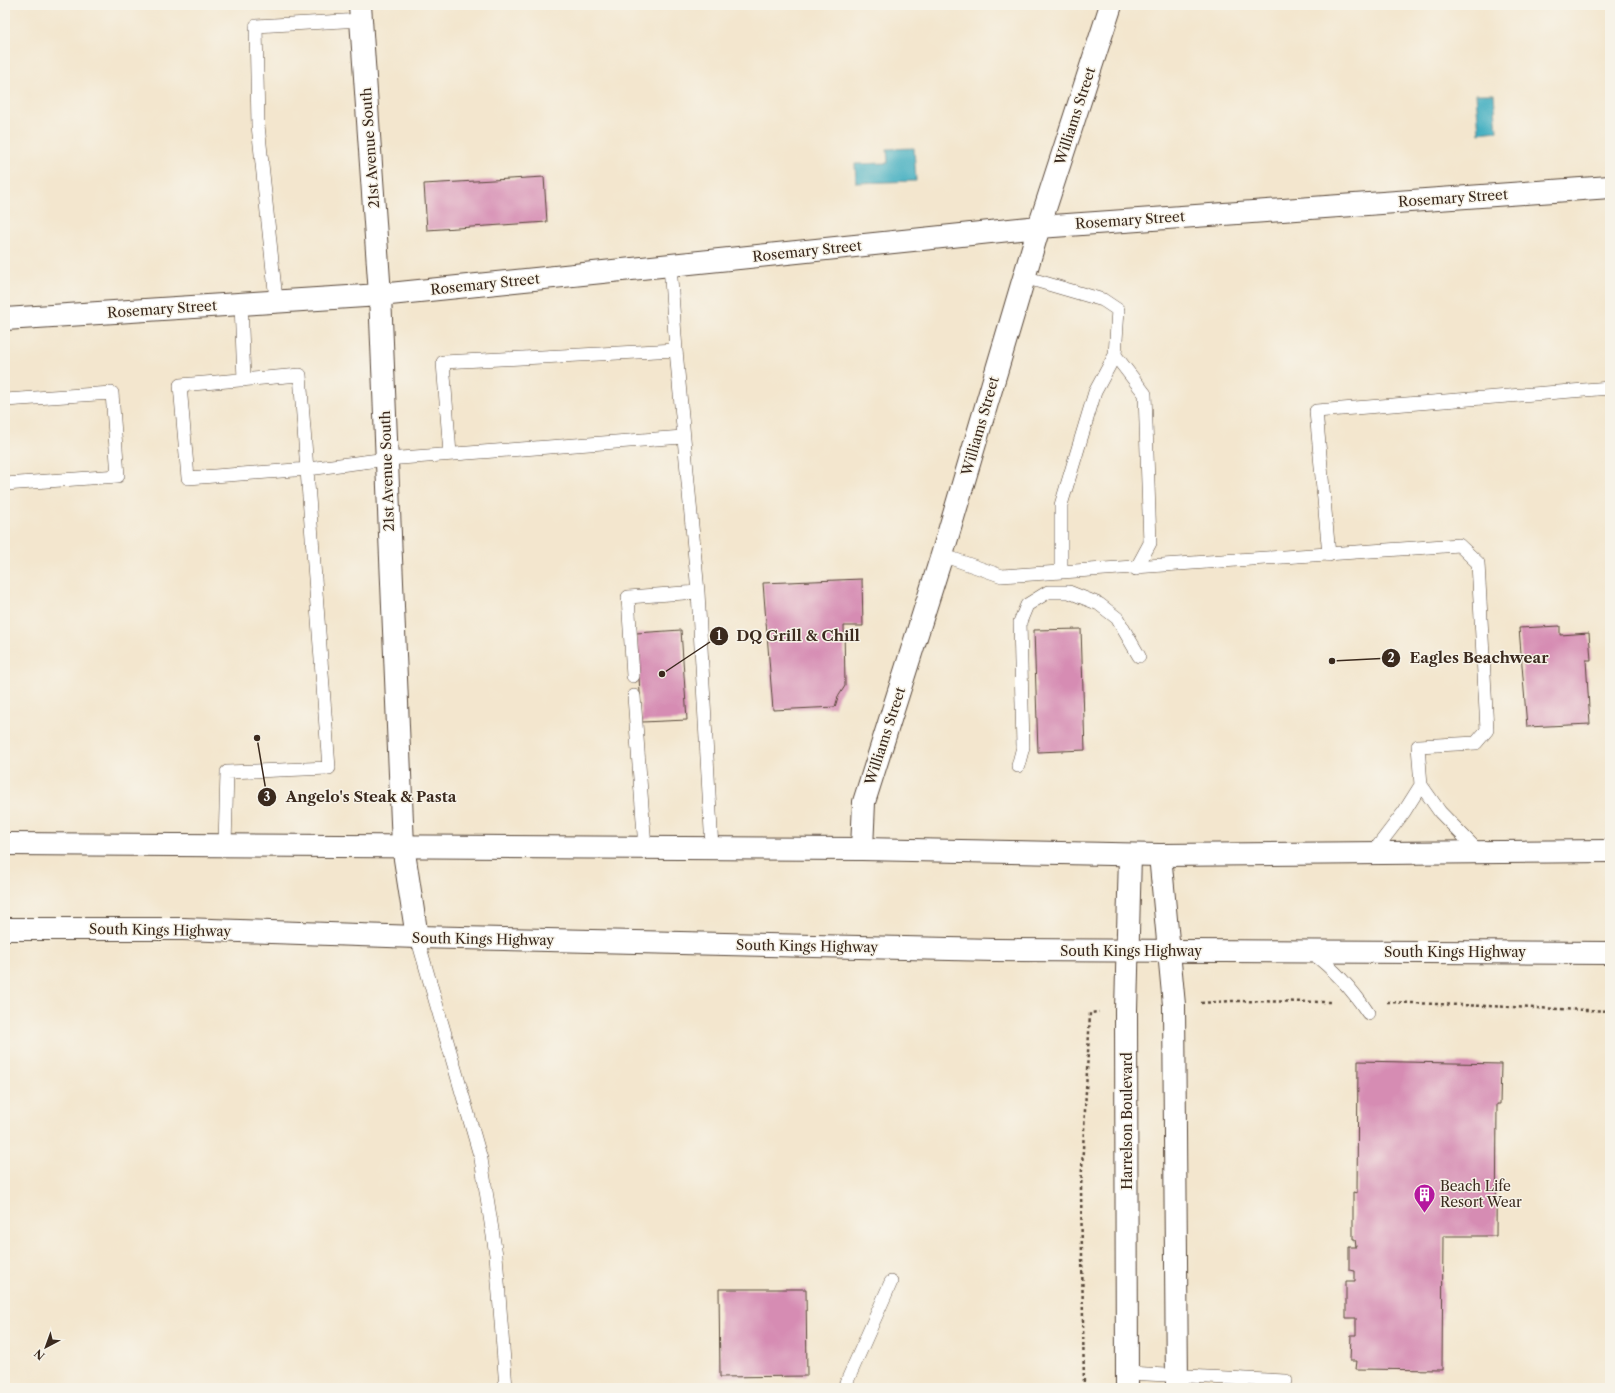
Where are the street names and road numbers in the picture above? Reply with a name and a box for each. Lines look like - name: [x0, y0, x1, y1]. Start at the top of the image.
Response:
- street label: Williams Street: [1050, 65, 1099, 168]
- street label: 21st Avenue South: [357, 87, 383, 209]
- street label: Rosemary Street: [1398, 185, 1508, 211]
- street label: Rosemary Street: [1075, 207, 1185, 233]
- street label: Rosemary Street: [751, 236, 863, 266]
- street label: Rosemary Street: [429, 269, 541, 299]
- street label: Rosemary Street: [107, 296, 217, 322]
- street label: Williams Street: [957, 374, 1003, 479]
- street label: 21st Avenue South: [376, 410, 398, 532]
- street label: Williams Street: [860, 685, 909, 788]
- street label: South Kings Highway: [89, 920, 231, 940]
- street label: South Kings Highway: [412, 929, 554, 949]
- street label: South Kings Highway: [736, 936, 878, 956]
- street label: South Kings Highway: [1060, 942, 1202, 960]
- street label: South Kings Highway: [1384, 943, 1526, 961]
- street label: Harrelson Boulevard: [1118, 1052, 1136, 1190]

